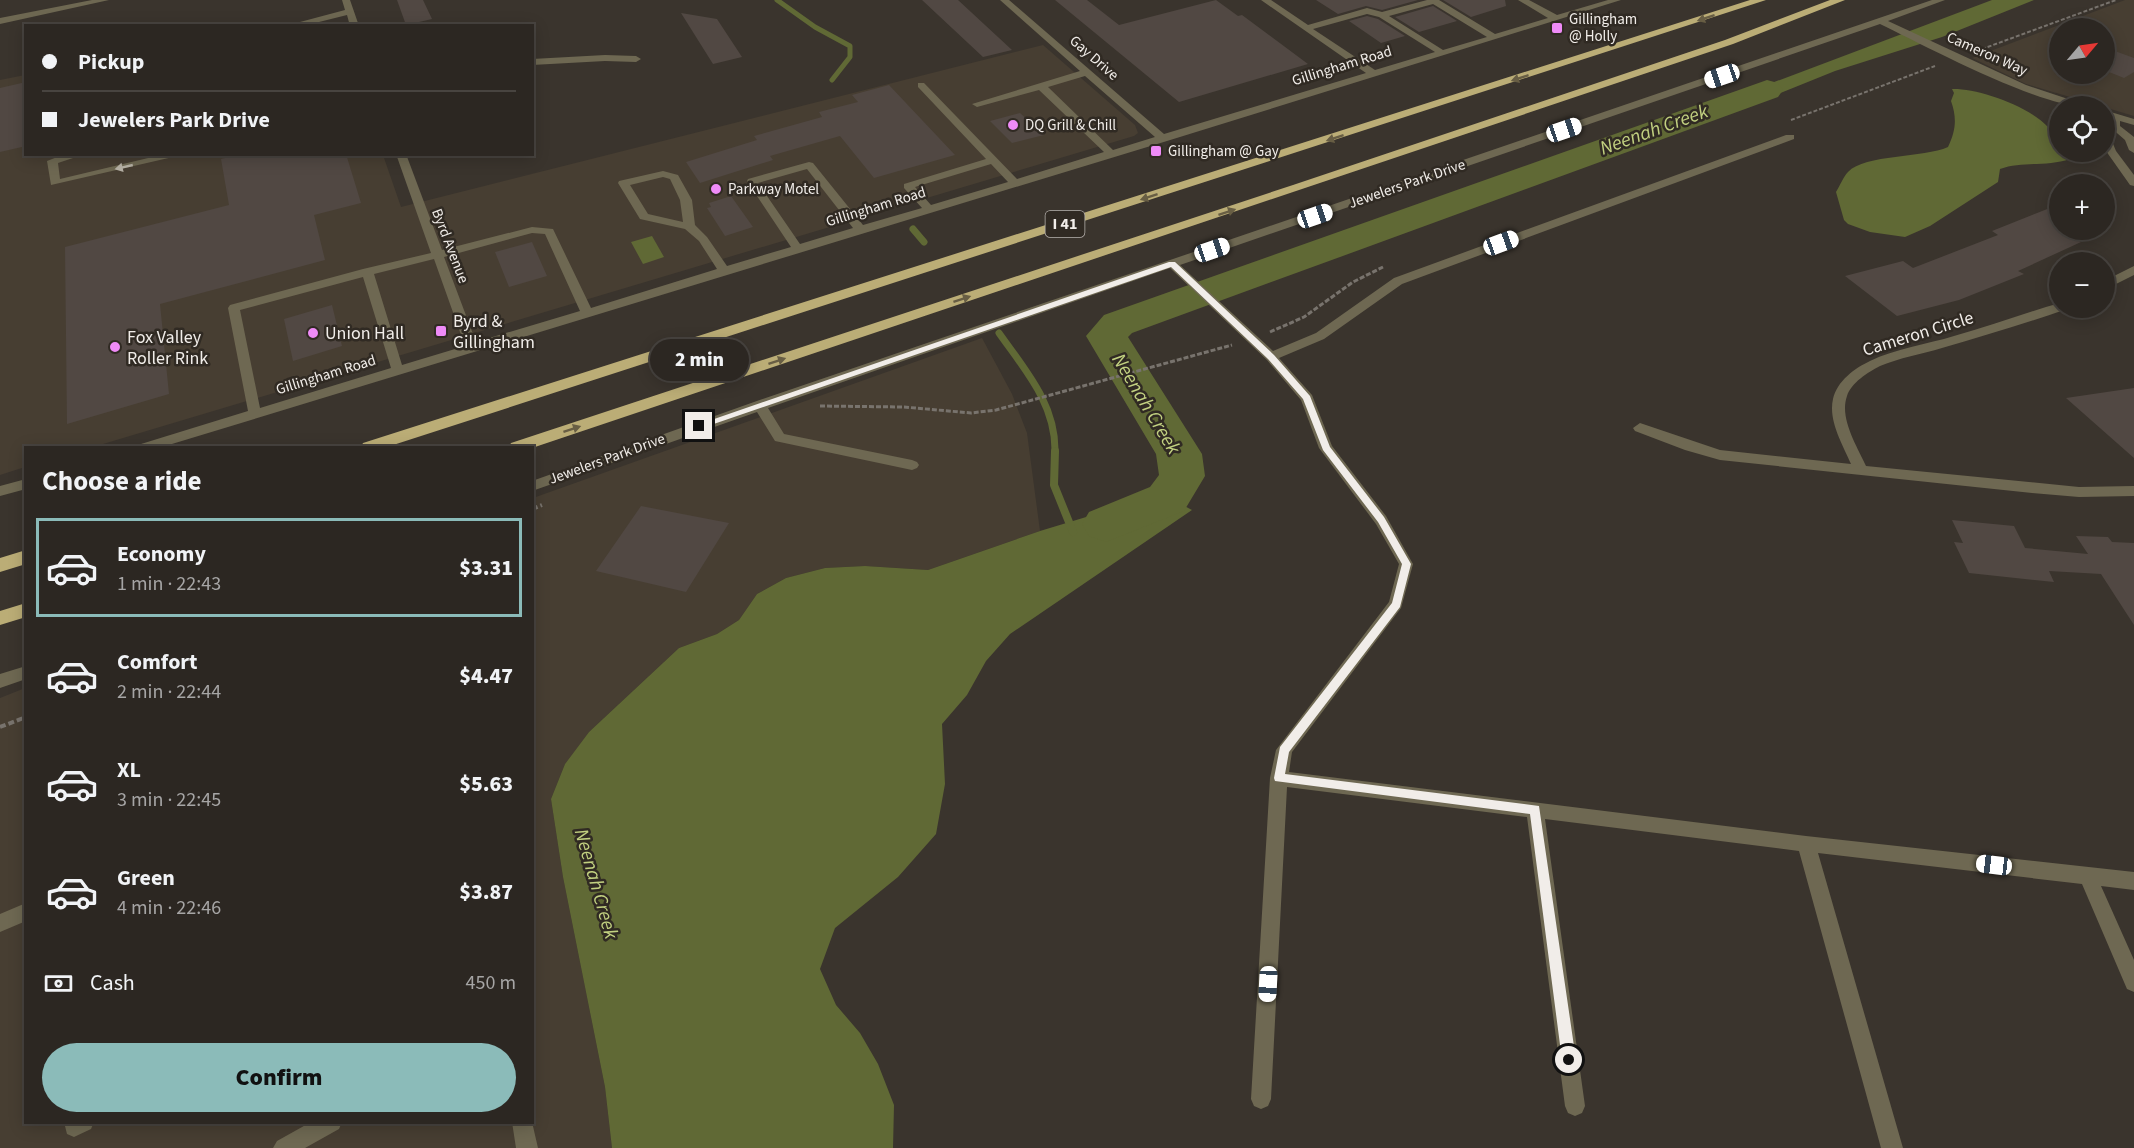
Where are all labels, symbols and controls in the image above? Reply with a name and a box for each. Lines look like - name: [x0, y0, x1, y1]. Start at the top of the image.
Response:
- place label: Gillingham @ Holly: [1569, 9, 1637, 47]
- one-way arrow: [1697, 14, 1715, 24]
- north arrow: [2049, 18, 2115, 84]
- map controls: [2049, 18, 2115, 318]
- marker: Gillingham @ Holly: [1550, 21, 1564, 35]
- street label: Cameron Way: [1943, 27, 2031, 81]
- street label: Gay Drive: [1065, 31, 1123, 85]
- street label: Gillingham Road: [1289, 41, 1395, 91]
- text: Pickup: [78, 46, 144, 78]
- car: [1702, 62, 1742, 90]
- one-way arrow: [1511, 74, 1529, 84]
- button: locate: [2049, 96, 2115, 162]
- water label: Neenah Creek: [1596, 97, 1713, 163]
- text: Jewelers Park Drive: [78, 104, 270, 136]
- place label: DQ Grill & Chill: [1025, 115, 1116, 136]
- car: [1544, 116, 1584, 144]
- marker: DQ Grill & Chill: [1006, 118, 1020, 132]
- one-way arrow: [1326, 133, 1344, 143]
- place label: Gillingham @ Gay: [1168, 141, 1279, 162]
- marker: Gillingham @ Gay: [1149, 144, 1163, 158]
- street label: Jewelers Park Drive: [1346, 154, 1468, 214]
- one-way arrow: [115, 163, 133, 173]
- button: +: [2049, 174, 2115, 240]
- place label: Parkway Motel: [728, 179, 819, 200]
- marker: Parkway Motel: [709, 182, 723, 196]
- street label: Gillingham Road: [823, 182, 929, 232]
- one-way arrow: [1140, 193, 1158, 202]
- car: [1295, 202, 1335, 230]
- street label: Byrd Avenue: [426, 206, 474, 286]
- one-way arrow: [1218, 206, 1236, 216]
- road number: I 41: [1046, 211, 1084, 237]
- car: [1481, 228, 1521, 258]
- car: [1192, 236, 1232, 264]
- button: −: [2049, 252, 2115, 318]
- one-way arrow: [953, 294, 971, 304]
- street label: Cameron Circle: [1859, 305, 1977, 363]
- place label: Byrd & Gillingham: [453, 309, 535, 355]
- place label: Union Hall: [325, 321, 404, 346]
- marker: Byrd & Gillingham: [434, 324, 448, 338]
- place label: Fox Valley Roller Rink: [127, 325, 208, 371]
- marker: Union Hall: [306, 326, 320, 340]
- callout: 2 min: [650, 339, 748, 381]
- marker: Fox Valley Roller Rink: [108, 340, 122, 354]
- text: 2 min: [675, 346, 724, 374]
- water label: Neenah Creek: [1105, 348, 1188, 460]
- street label: Gillingham Road: [273, 350, 379, 400]
- one-way arrow: [768, 355, 786, 365]
- route end: [685, 412, 712, 439]
- one-way arrow: [563, 423, 581, 433]
- street label: Jewelers Park Drive: [546, 428, 668, 490]
- text: Choose a ride: [42, 462, 202, 501]
- text: Economy: [117, 538, 206, 570]
- icon: car: [45, 541, 99, 595]
- text: $3.31: [459, 552, 513, 584]
- text: 1 min · 22:43: [117, 570, 221, 598]
- text: Comfort: [117, 646, 198, 678]
- icon: car: [45, 649, 99, 703]
- text: $4.47: [459, 660, 513, 692]
- text: 2 min · 22:44: [117, 678, 221, 706]
- text: XL: [117, 754, 141, 786]
- icon: car: [45, 757, 99, 811]
- text: $5.63: [459, 768, 513, 800]
- text: 3 min · 22:45: [117, 786, 221, 814]
- water label: Neenah Creek: [567, 826, 625, 943]
- car: [1975, 854, 2013, 876]
- text: Green: [117, 862, 175, 894]
- icon: car: [45, 865, 99, 919]
- text: $3.87: [459, 876, 513, 908]
- text: 4 min · 22:46: [117, 894, 221, 922]
- car: [1258, 966, 1278, 1002]
- icon: cash: [42, 967, 75, 1000]
- text: Cash: [90, 967, 135, 999]
- text: 450 m: [466, 969, 516, 997]
- button: Confirm: [42, 1043, 516, 1112]
- route start: [1555, 1046, 1582, 1073]

